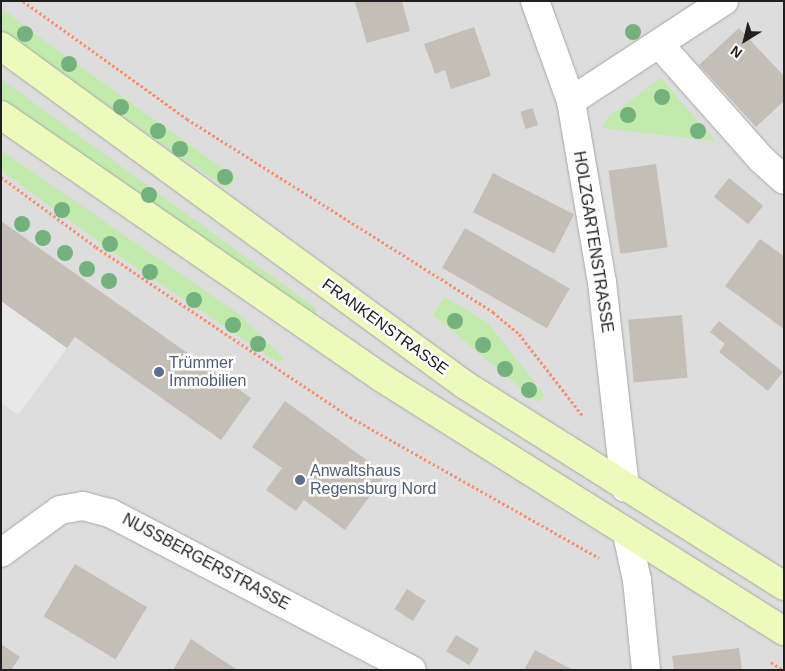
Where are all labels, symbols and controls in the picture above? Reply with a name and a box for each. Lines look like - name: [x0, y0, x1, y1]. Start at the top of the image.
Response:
- north arrow: [720, 15, 770, 65]
- text: N: [727, 43, 745, 62]
- street label: HOLZGARTENSTRASSE: [569, 150, 617, 334]
- street label: FRANKENSTRASSE: [318, 275, 452, 379]
- place label: Trümmer Immobilien: [169, 353, 246, 391]
- marker: Trümmer Immobilien: [153, 366, 165, 378]
- place label: Anwaltshaus Regensburg Nord: [310, 461, 436, 499]
- marker: Anwaltshaus Regensburg Nord: [294, 474, 306, 486]
- street label: NUSSBERGERSTRASSE: [119, 510, 293, 614]

